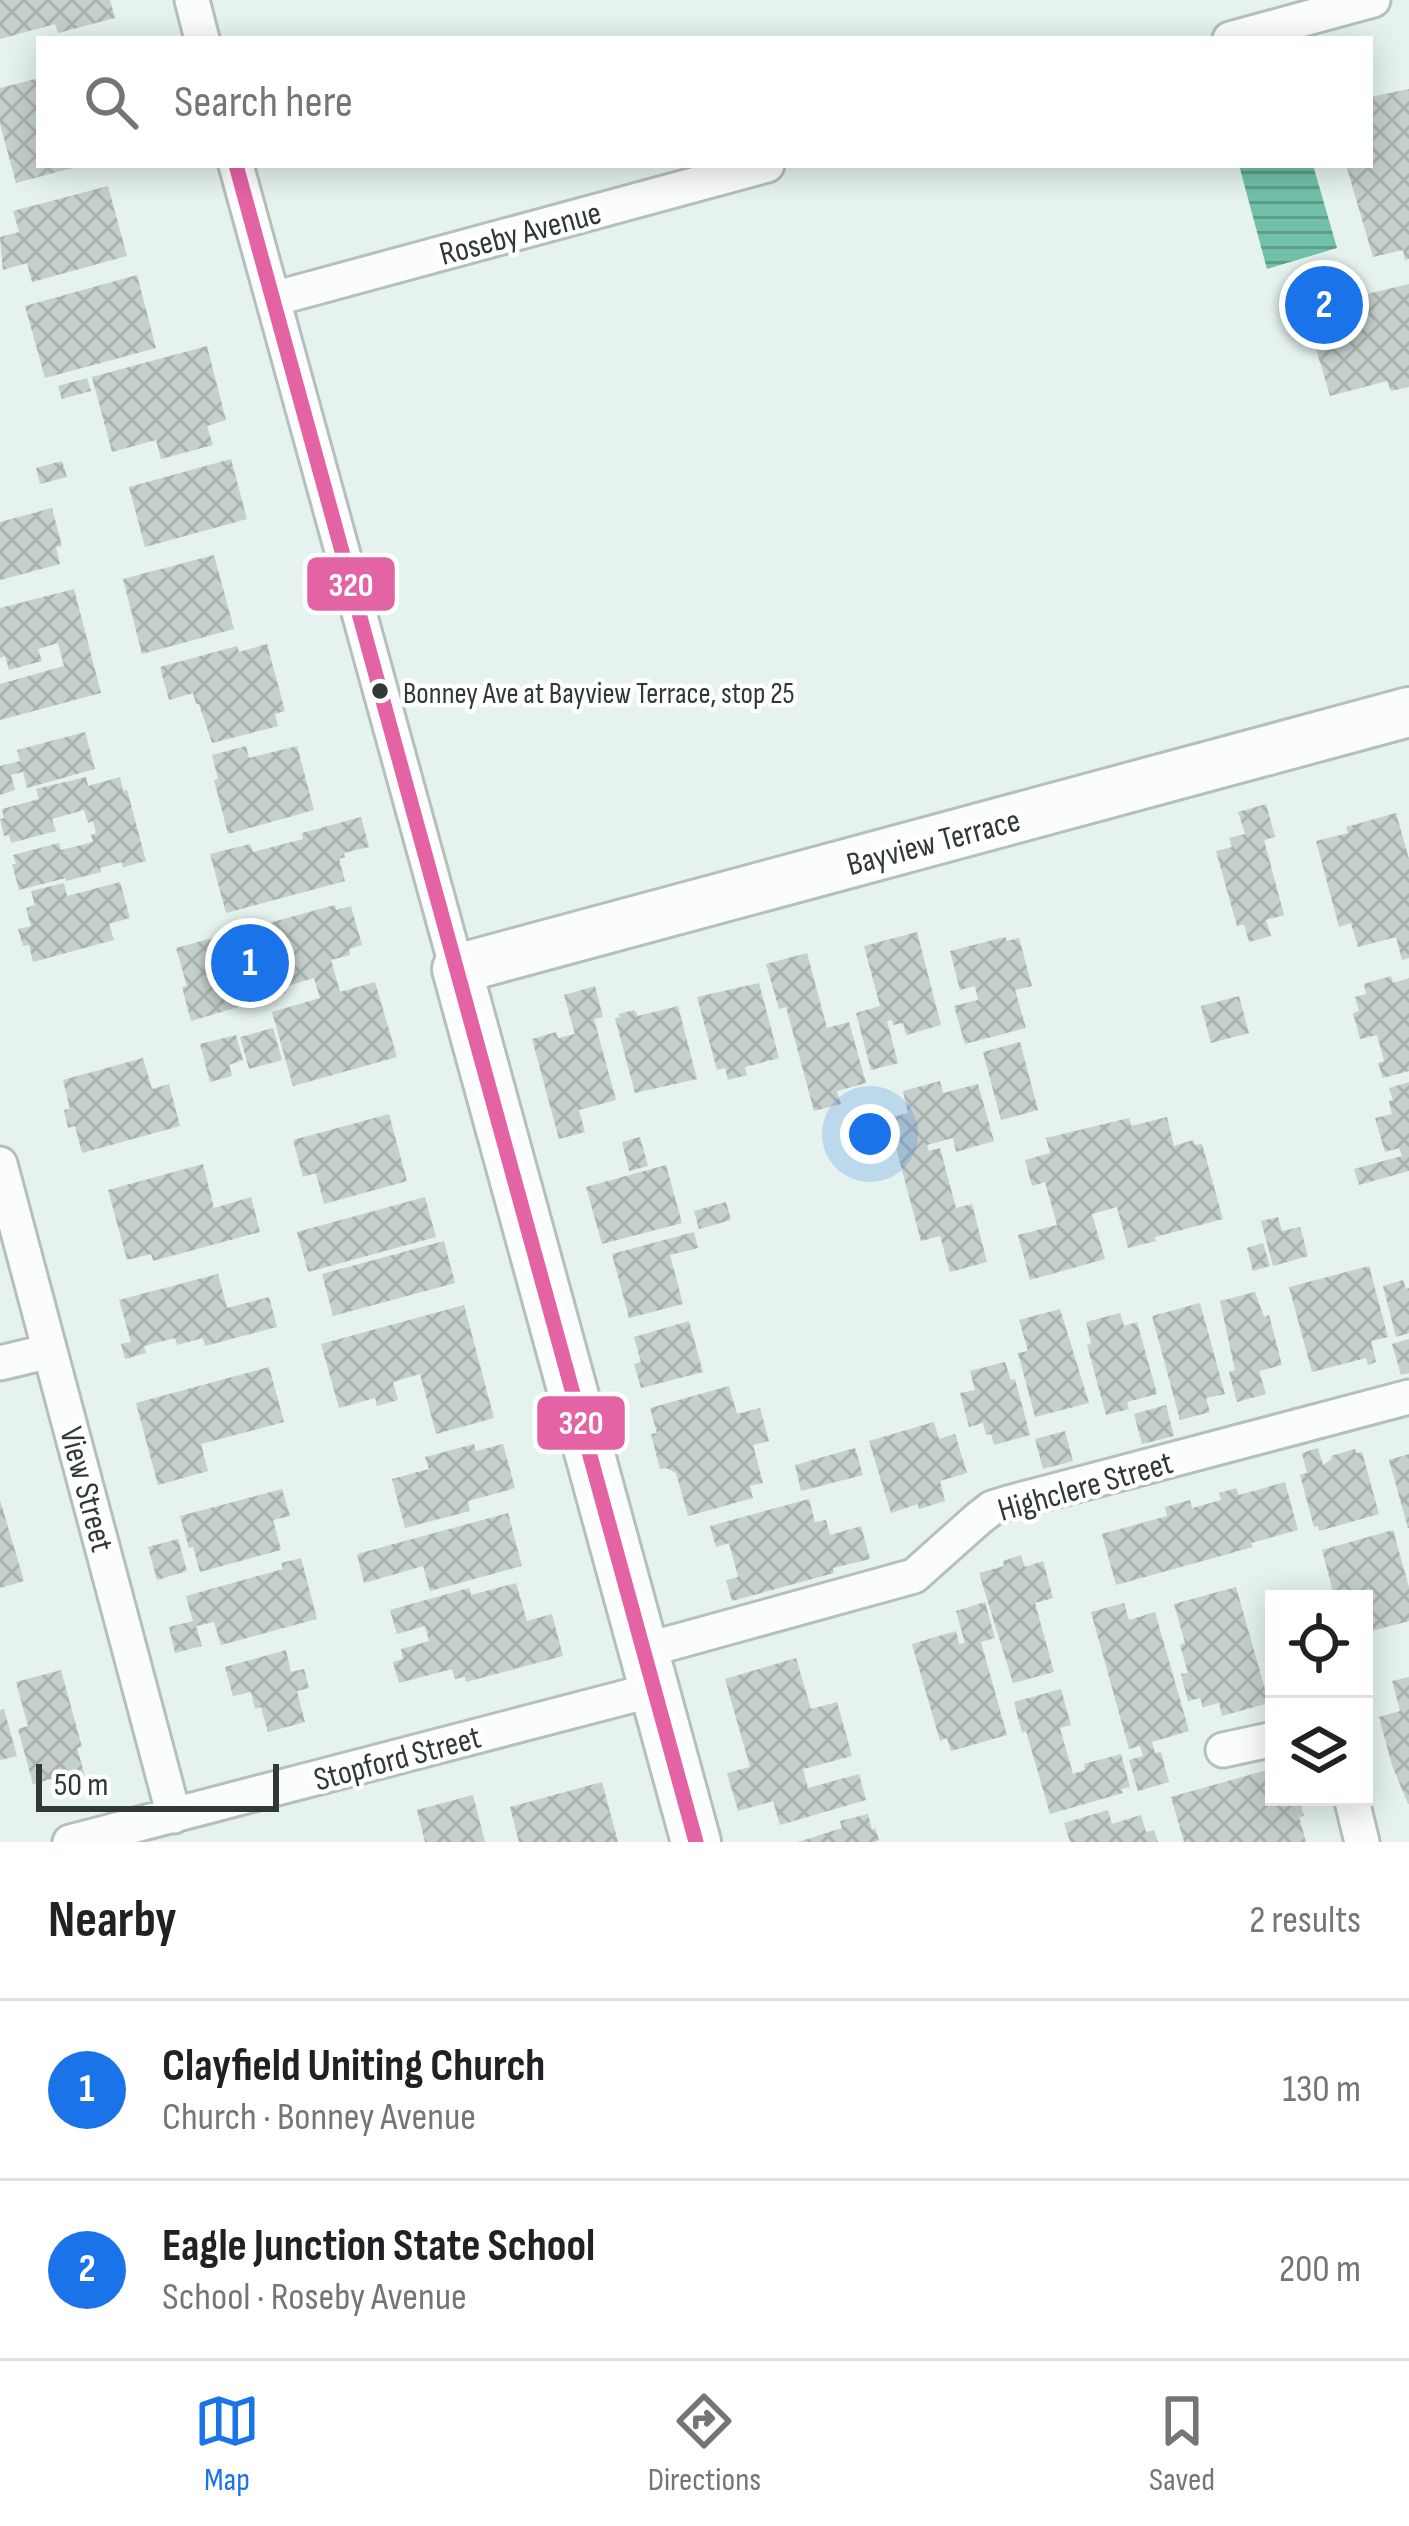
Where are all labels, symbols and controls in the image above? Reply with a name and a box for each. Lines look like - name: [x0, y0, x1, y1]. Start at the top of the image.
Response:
- search box: [36, 36, 1373, 168]
- icon: search: [78, 69, 144, 135]
- text: Search here: [174, 75, 353, 130]
- street label: Roseby Avenue: [435, 193, 606, 275]
- pin: 2: [1285, 260, 1363, 350]
- line badge: 320: [305, 555, 397, 613]
- text: 320: [329, 566, 373, 606]
- place label: Bonney Ave at Bayview Terrace, stop 25: [403, 676, 795, 712]
- marker: Bonney Ave at Bayview Terrace, stop 25: [369, 680, 391, 702]
- street label: Bayview Terrace: [842, 801, 1025, 885]
- pin: 1: [211, 918, 289, 1008]
- your location: [840, 1104, 900, 1164]
- line badge: 320: [535, 1394, 627, 1452]
- text: 320: [559, 1404, 603, 1444]
- street label: View Street: [50, 1423, 122, 1556]
- street label: Highclere Street: [994, 1443, 1178, 1531]
- map controls: [1265, 1590, 1373, 1806]
- button: locate: [1265, 1590, 1373, 1698]
- button: layers: [1265, 1698, 1373, 1806]
- street label: Stopford Street: [310, 1717, 485, 1800]
- scale bar: [36, 1758, 279, 1811]
- text: 50 m: [54, 1765, 108, 1805]
- text: Nearby: [48, 1890, 177, 1951]
- text: 2 results: [1249, 1897, 1361, 1944]
- text: Clayfield Uniting Church: [162, 2039, 545, 2094]
- text: 1: [79, 2066, 95, 2113]
- text: 130 m: [1282, 2066, 1361, 2113]
- text: Church · Bonney Avenue: [162, 2094, 476, 2141]
- text: Eagle Junction State School: [162, 2219, 595, 2274]
- text: 2: [78, 2246, 96, 2293]
- text: 200 m: [1279, 2246, 1361, 2293]
- text: School · Roseby Avenue: [162, 2274, 467, 2321]
- tab: Map: [194, 2388, 260, 2500]
- tab: Directions: [648, 2388, 761, 2500]
- tab: Saved: [1149, 2388, 1215, 2500]

